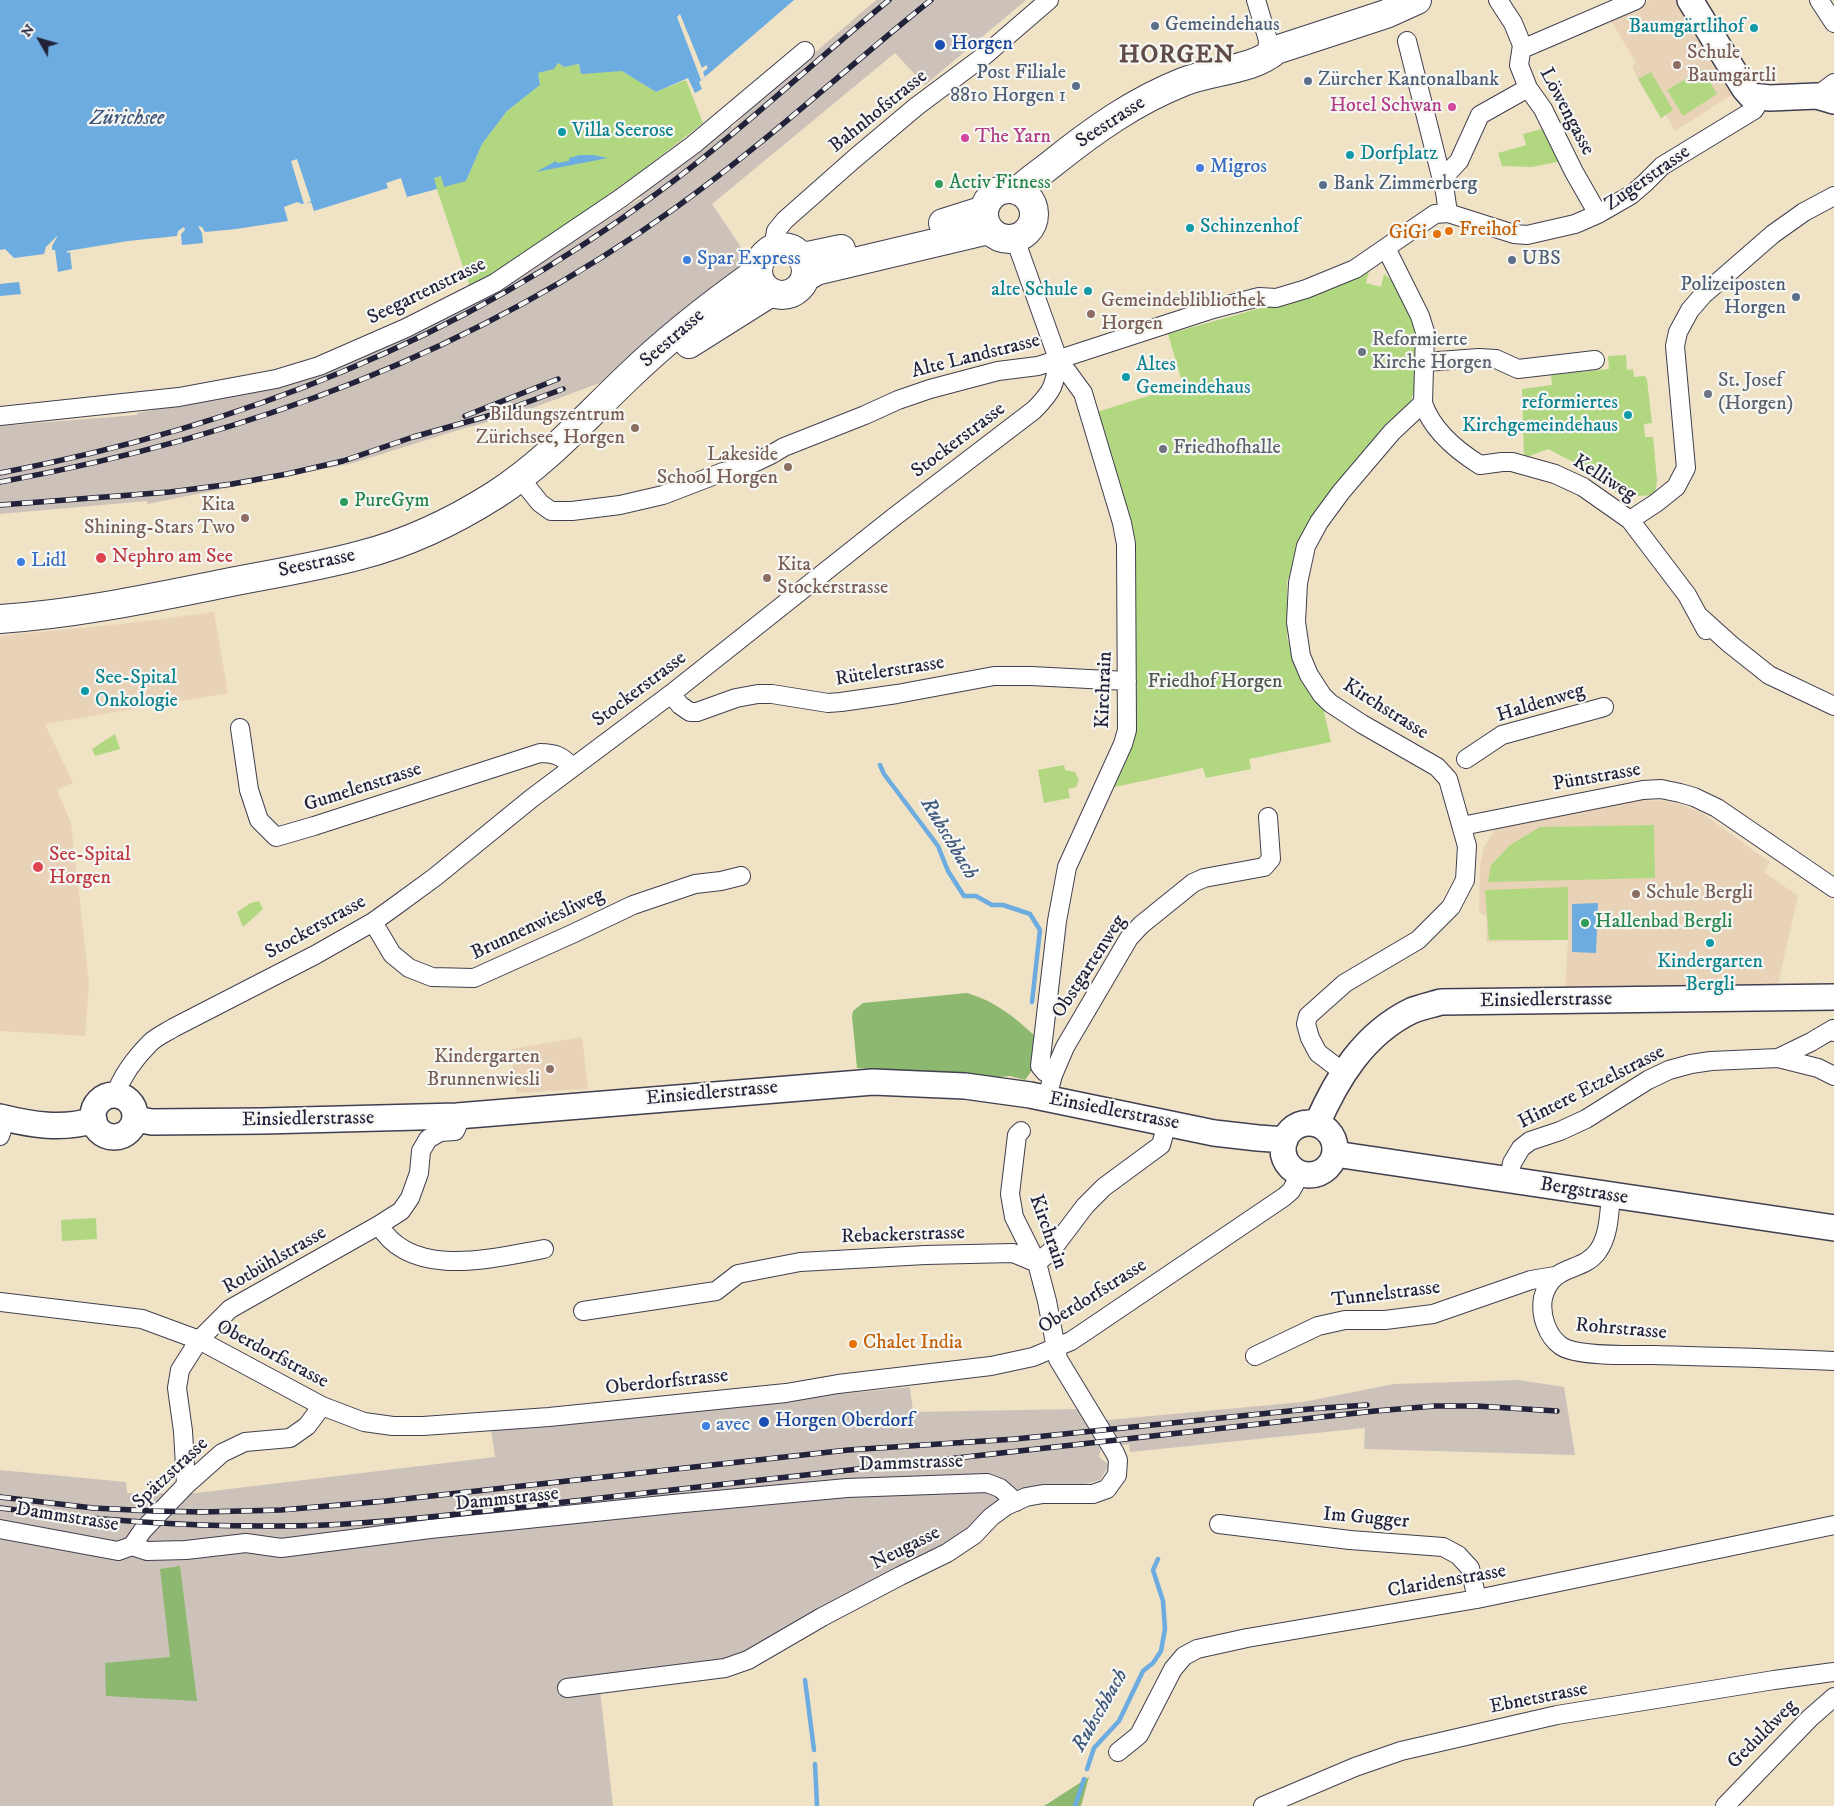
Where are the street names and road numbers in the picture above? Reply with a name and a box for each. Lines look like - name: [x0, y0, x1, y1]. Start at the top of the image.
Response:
- street label: Löwengasse: [1533, 64, 1599, 160]
- street label: Bahnhofstrasse: [825, 65, 933, 159]
- street label: Seestrasse: [1072, 92, 1150, 154]
- street label: Zugerstrasse: [1601, 141, 1695, 217]
- street label: Seegartenstrasse: [364, 253, 490, 331]
- street label: Seestrasse: [636, 304, 710, 374]
- street label: Alte Landstrasse: [909, 329, 1043, 385]
- street label: Stockerstrasse: [907, 398, 1011, 484]
- street label: Kelliweg: [1568, 450, 1640, 508]
- street label: Seestrasse: [276, 544, 358, 584]
- street label: Stockerstrasse: [588, 647, 692, 733]
- street label: Kirchrain: [1092, 651, 1118, 729]
- street label: Rütelerstrasse: [834, 652, 946, 692]
- street label: Kirchstrasse: [1338, 674, 1432, 746]
- street label: Haldenweg: [1494, 679, 1588, 729]
- street label: Gumelenstrasse: [301, 758, 425, 818]
- street label: Püntstrasse: [1551, 758, 1643, 798]
- street label: Brunnenwiesliweg: [468, 884, 608, 966]
- street label: Stockerstrasse: [261, 891, 371, 965]
- street label: Obstgartenweg: [1048, 911, 1132, 1023]
- street label: Einsiedlerstrasse: [1480, 988, 1612, 1014]
- street label: Hintere Etzelstrasse: [1515, 1041, 1669, 1135]
- street label: Einsiedlerstrasse: [645, 1076, 779, 1112]
- street label: Einsiedlerstrasse: [1047, 1088, 1181, 1136]
- street label: Einsiedlerstrasse: [242, 1107, 374, 1133]
- street label: Bergstrasse: [1538, 1173, 1630, 1211]
- street label: Kirchrain: [1023, 1192, 1071, 1272]
- street label: Rotbühlstrasse: [219, 1222, 331, 1300]
- street label: Rebackerstrasse: [841, 1222, 965, 1250]
- street label: Oberdorfstrasse: [1034, 1254, 1152, 1340]
- street label: Tunnelstrasse: [1330, 1276, 1442, 1314]
- street label: Rohrstrasse: [1574, 1314, 1668, 1346]
- street label: Oberdorfstrasse: [212, 1315, 332, 1395]
- street label: Oberdorfstrasse: [604, 1365, 730, 1401]
- street label: Spätzstrasse: [128, 1433, 214, 1515]
- street label: Dammstrasse: [859, 1450, 963, 1478]
- street label: Dammstrasse: [454, 1483, 560, 1517]
- street label: Dammstrasse: [14, 1498, 120, 1538]
- street label: Im Gugger: [1322, 1503, 1410, 1535]
- street label: Neugasse: [868, 1522, 944, 1576]
- street label: Claridenstrasse: [1386, 1560, 1508, 1604]
- street label: Ebnetstrasse: [1488, 1678, 1590, 1720]
- street label: Geduldweg: [1723, 1695, 1803, 1775]

